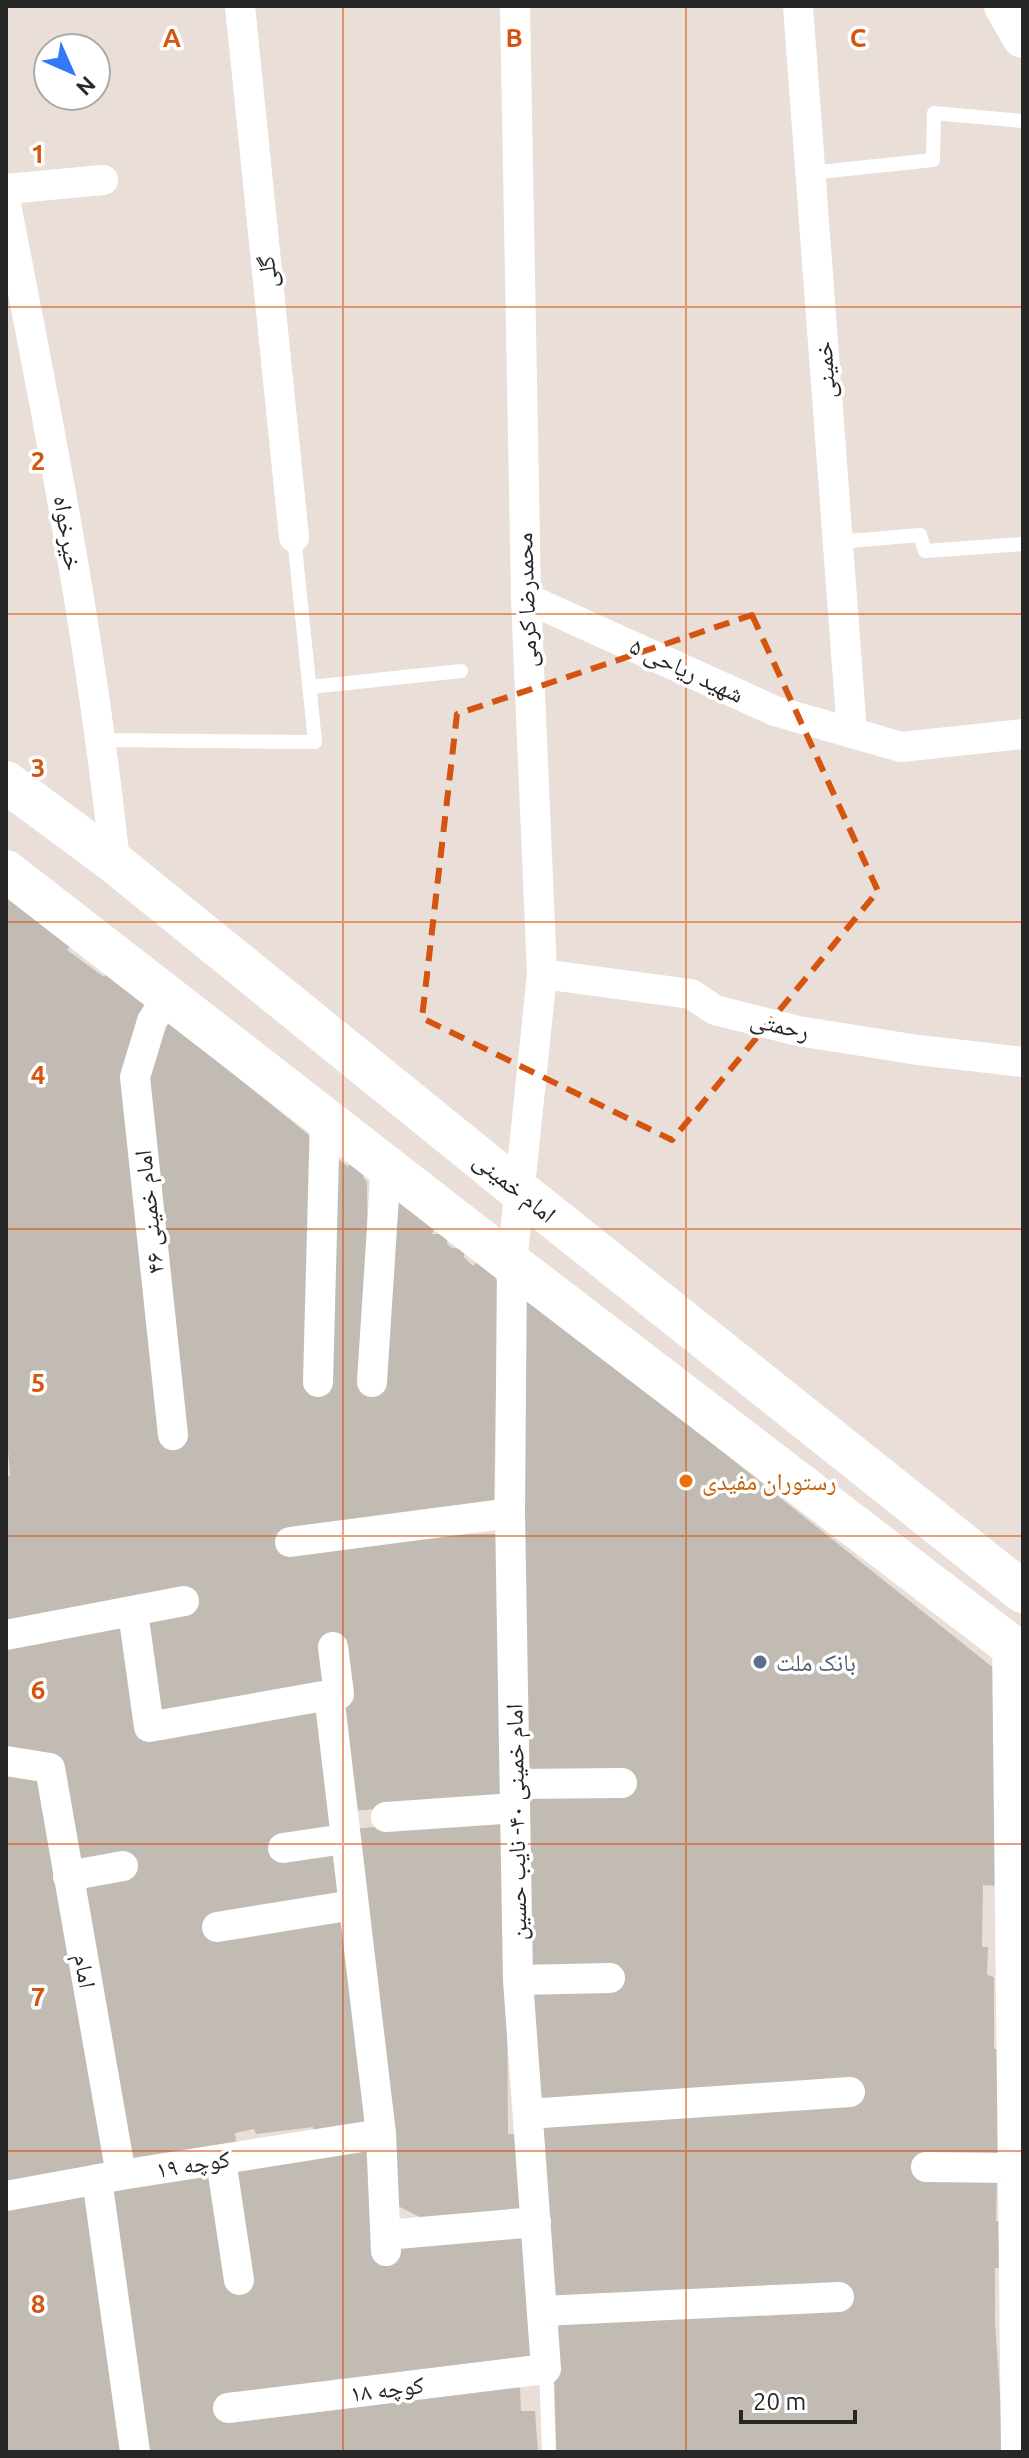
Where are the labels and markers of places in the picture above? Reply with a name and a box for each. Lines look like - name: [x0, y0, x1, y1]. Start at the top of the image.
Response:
- place label: رستوران مفیدی: [702, 1468, 837, 1496]
- marker: رستوران مفیدی: [677, 1472, 695, 1490]
- place label: بانک ملت: [776, 1649, 856, 1676]
- marker: بانک ملت: [751, 1653, 769, 1671]

